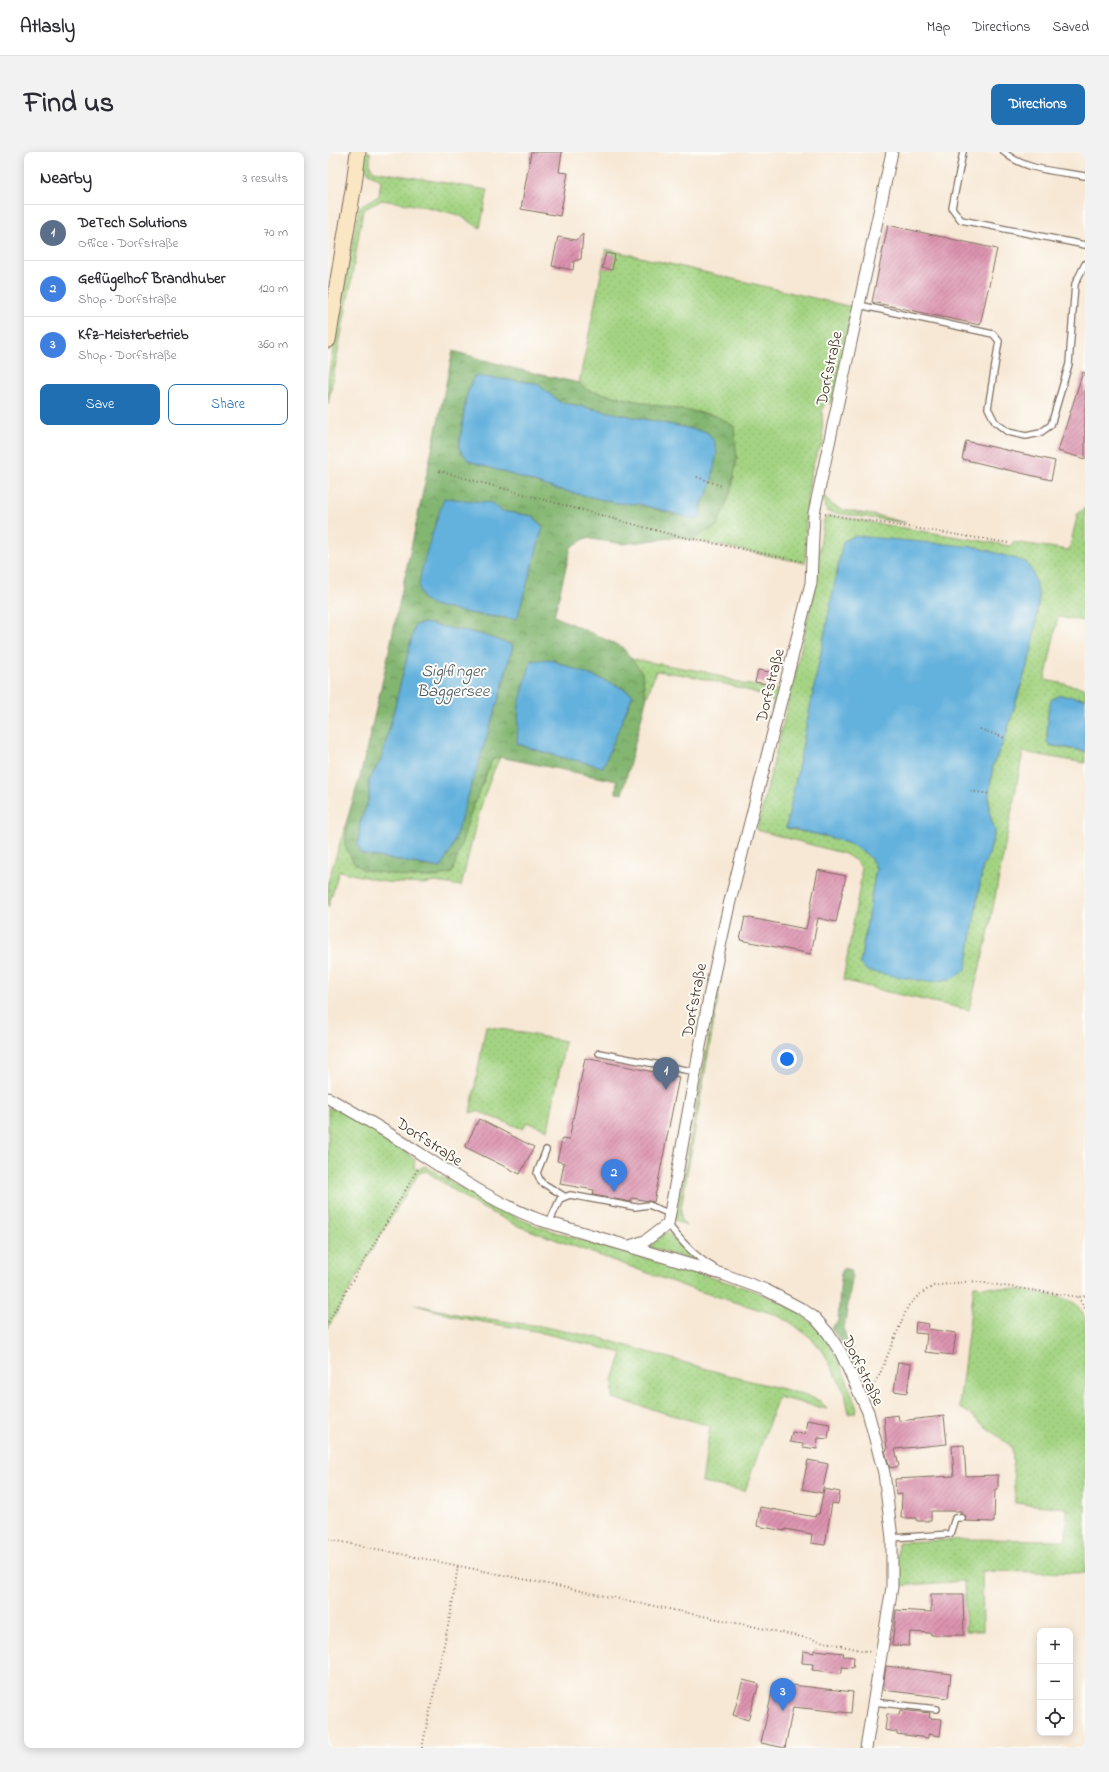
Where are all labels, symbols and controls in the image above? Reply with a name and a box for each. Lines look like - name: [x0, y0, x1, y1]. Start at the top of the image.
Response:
- text: Atlasly: [20, 14, 75, 41]
- text: Map: [927, 17, 950, 38]
- text: Directions: [972, 17, 1030, 38]
- text: Saved: [1052, 17, 1089, 38]
- text: Find us: [24, 84, 114, 125]
- button: Directions: [991, 84, 1085, 125]
- text: Nearby: [40, 166, 92, 191]
- text: 3 results: [242, 169, 288, 188]
- text: DeTech Solutions: [78, 212, 187, 234]
- text: 1: [51, 223, 55, 242]
- text: 70 m: [264, 223, 288, 242]
- text: Office · Dorfstraße: [78, 234, 178, 253]
- text: Geflügelhof Brandhuber: [78, 268, 225, 290]
- text: 2: [50, 279, 56, 298]
- text: 120 m: [258, 279, 288, 298]
- text: Shop · Dorfstraße: [78, 290, 177, 309]
- text: Kfz-Meisterbetrieb: [78, 324, 188, 346]
- street label: Dorfstraße: [810, 328, 850, 409]
- text: 3: [50, 335, 56, 354]
- text: 360 m: [258, 335, 288, 354]
- text: Shop · Dorfstraße: [78, 346, 177, 365]
- button: Save: [40, 384, 160, 425]
- button: Share: [168, 384, 288, 425]
- street label: Dorfstraße: [750, 645, 792, 726]
- water label: Siglfinger Baggersee: [417, 659, 491, 705]
- street label: Dorfstraße: [676, 960, 714, 1041]
- your location: [777, 1049, 797, 1069]
- pin: 1: [653, 1057, 679, 1090]
- street label: Dorfstraße: [390, 1112, 468, 1174]
- pin: 2: [601, 1159, 627, 1192]
- street label: Dorfstraße: [835, 1331, 890, 1411]
- map controls: [1037, 1628, 1073, 1736]
- button: +: [1037, 1628, 1073, 1664]
- button: −: [1037, 1664, 1073, 1700]
- pin: 3: [770, 1678, 796, 1711]
- button: locate: [1037, 1700, 1073, 1736]

